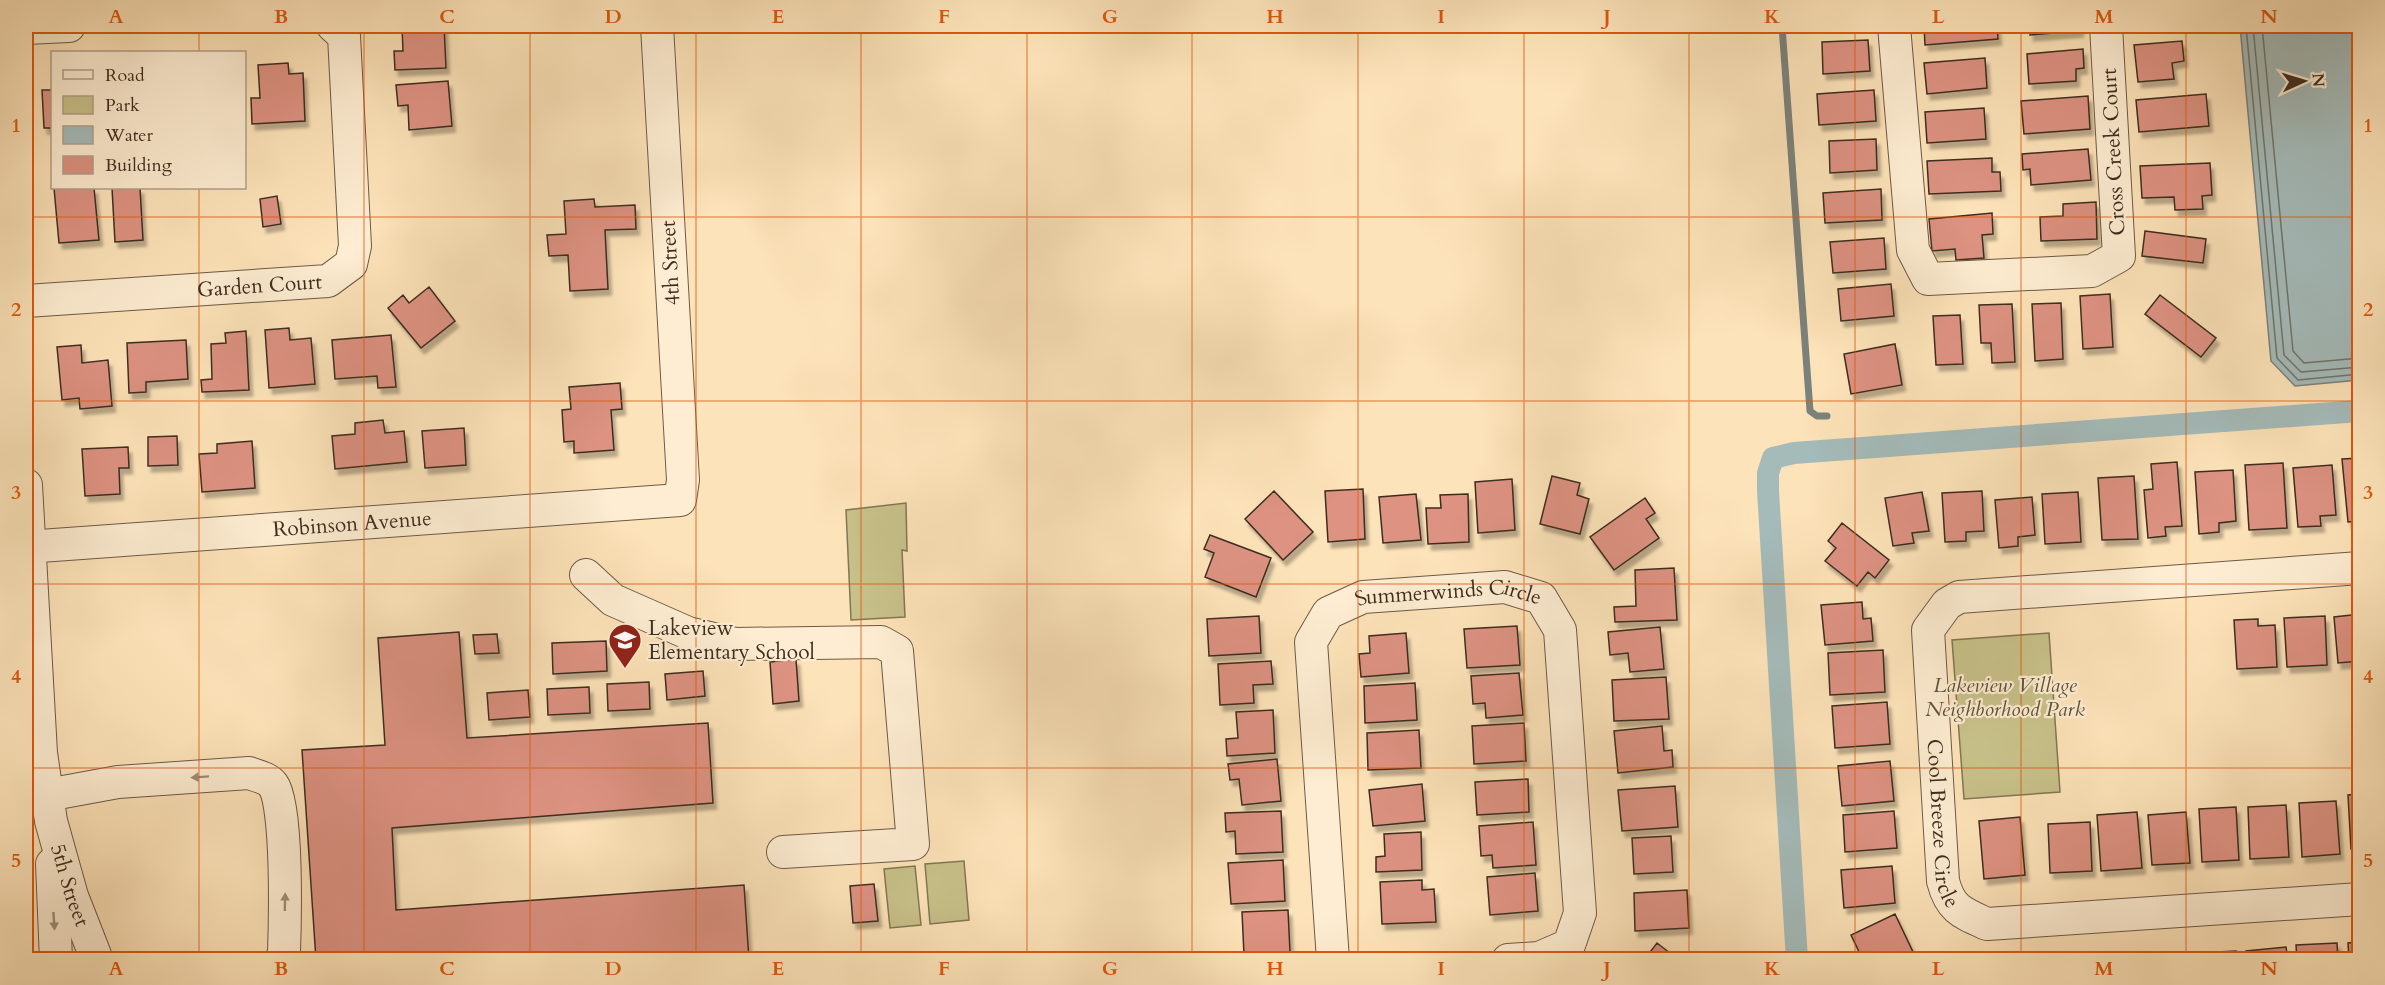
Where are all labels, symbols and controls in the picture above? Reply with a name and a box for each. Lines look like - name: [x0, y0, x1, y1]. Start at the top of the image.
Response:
- text: A: [108, 3, 124, 30]
- text: B: [274, 3, 288, 30]
- text: C: [439, 3, 455, 30]
- text: D: [604, 3, 622, 30]
- text: E: [772, 3, 784, 30]
- text: F: [938, 3, 950, 30]
- text: G: [1102, 3, 1118, 30]
- text: H: [1266, 3, 1284, 30]
- text: I: [1437, 3, 1445, 30]
- text: J: [1600, 3, 1611, 30]
- text: K: [1764, 3, 1781, 30]
- text: L: [1932, 3, 1945, 30]
- text: M: [2094, 3, 2114, 30]
- text: N: [2260, 3, 2278, 30]
- legend: [51, 51, 246, 189]
- north arrow: [2274, 51, 2334, 111]
- text: Road: [105, 63, 145, 88]
- street label: Cross Creek Court: [2095, 67, 2132, 236]
- text: N: [2307, 72, 2329, 88]
- text: Park: [105, 93, 140, 118]
- text: 1: [11, 112, 21, 139]
- text: 1: [2363, 112, 2373, 139]
- text: Water: [104, 123, 154, 148]
- text: Building: [105, 153, 173, 178]
- street label: 4th Street: [654, 219, 687, 306]
- street label: Garden Court: [196, 267, 323, 305]
- text: 2: [11, 296, 21, 323]
- text: 2: [2363, 296, 2373, 323]
- text: 3: [11, 479, 21, 506]
- text: 3: [2363, 479, 2373, 506]
- street label: Robinson Avenue: [272, 504, 433, 544]
- street label: Summerwinds Circle: [1350, 573, 1545, 614]
- place label: Lakeview Elementary School: [648, 614, 815, 667]
- school or university icon: Lakeview Elementary School: [607, 622, 643, 669]
- text: 4: [11, 663, 21, 690]
- text: 4: [2363, 663, 2373, 690]
- park label: Lakeview Village Neighborhood Park: [1925, 671, 2085, 724]
- street label: Cool Breeze Circle: [1920, 738, 1966, 914]
- one-way arrow: [190, 772, 209, 782]
- street label: 5th Street: [43, 841, 97, 931]
- text: 5: [11, 847, 21, 874]
- text: 5: [2363, 847, 2373, 874]
- one-way arrow: [280, 892, 290, 911]
- one-way arrow: [49, 912, 58, 931]
- text: A: [108, 955, 124, 982]
- text: B: [274, 955, 288, 982]
- text: C: [439, 955, 455, 982]
- text: D: [604, 955, 622, 982]
- text: E: [772, 955, 784, 982]
- text: F: [938, 955, 950, 982]
- text: G: [1102, 955, 1118, 982]
- text: H: [1266, 955, 1284, 982]
- text: I: [1437, 955, 1445, 982]
- text: J: [1600, 955, 1611, 982]
- text: K: [1764, 955, 1781, 982]
- text: L: [1932, 955, 1945, 982]
- text: M: [2094, 955, 2114, 982]
- text: N: [2260, 955, 2278, 982]

